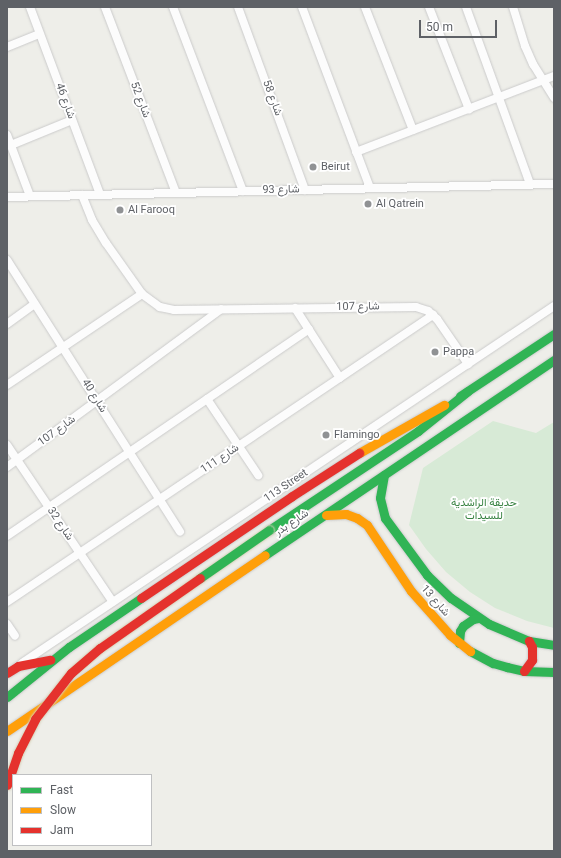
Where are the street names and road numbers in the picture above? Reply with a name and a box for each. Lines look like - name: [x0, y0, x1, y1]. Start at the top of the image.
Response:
- street label: شارع 58: [259, 78, 285, 118]
- street label: شارع 52: [127, 80, 153, 120]
- street label: شارع 46: [52, 81, 78, 121]
- street label: شارع 93: [262, 183, 300, 197]
- street label: شارع 107: [336, 300, 380, 314]
- street label: شارع 40: [79, 377, 109, 415]
- street label: شارع 107: [36, 413, 78, 449]
- street label: شارع 111: [198, 441, 242, 477]
- street label: 113 Street: [261, 466, 311, 506]
- street label: شارع 32: [44, 505, 76, 543]
- street label: شارع بدر: [273, 507, 311, 539]
- street label: شارع 13: [418, 583, 452, 619]

